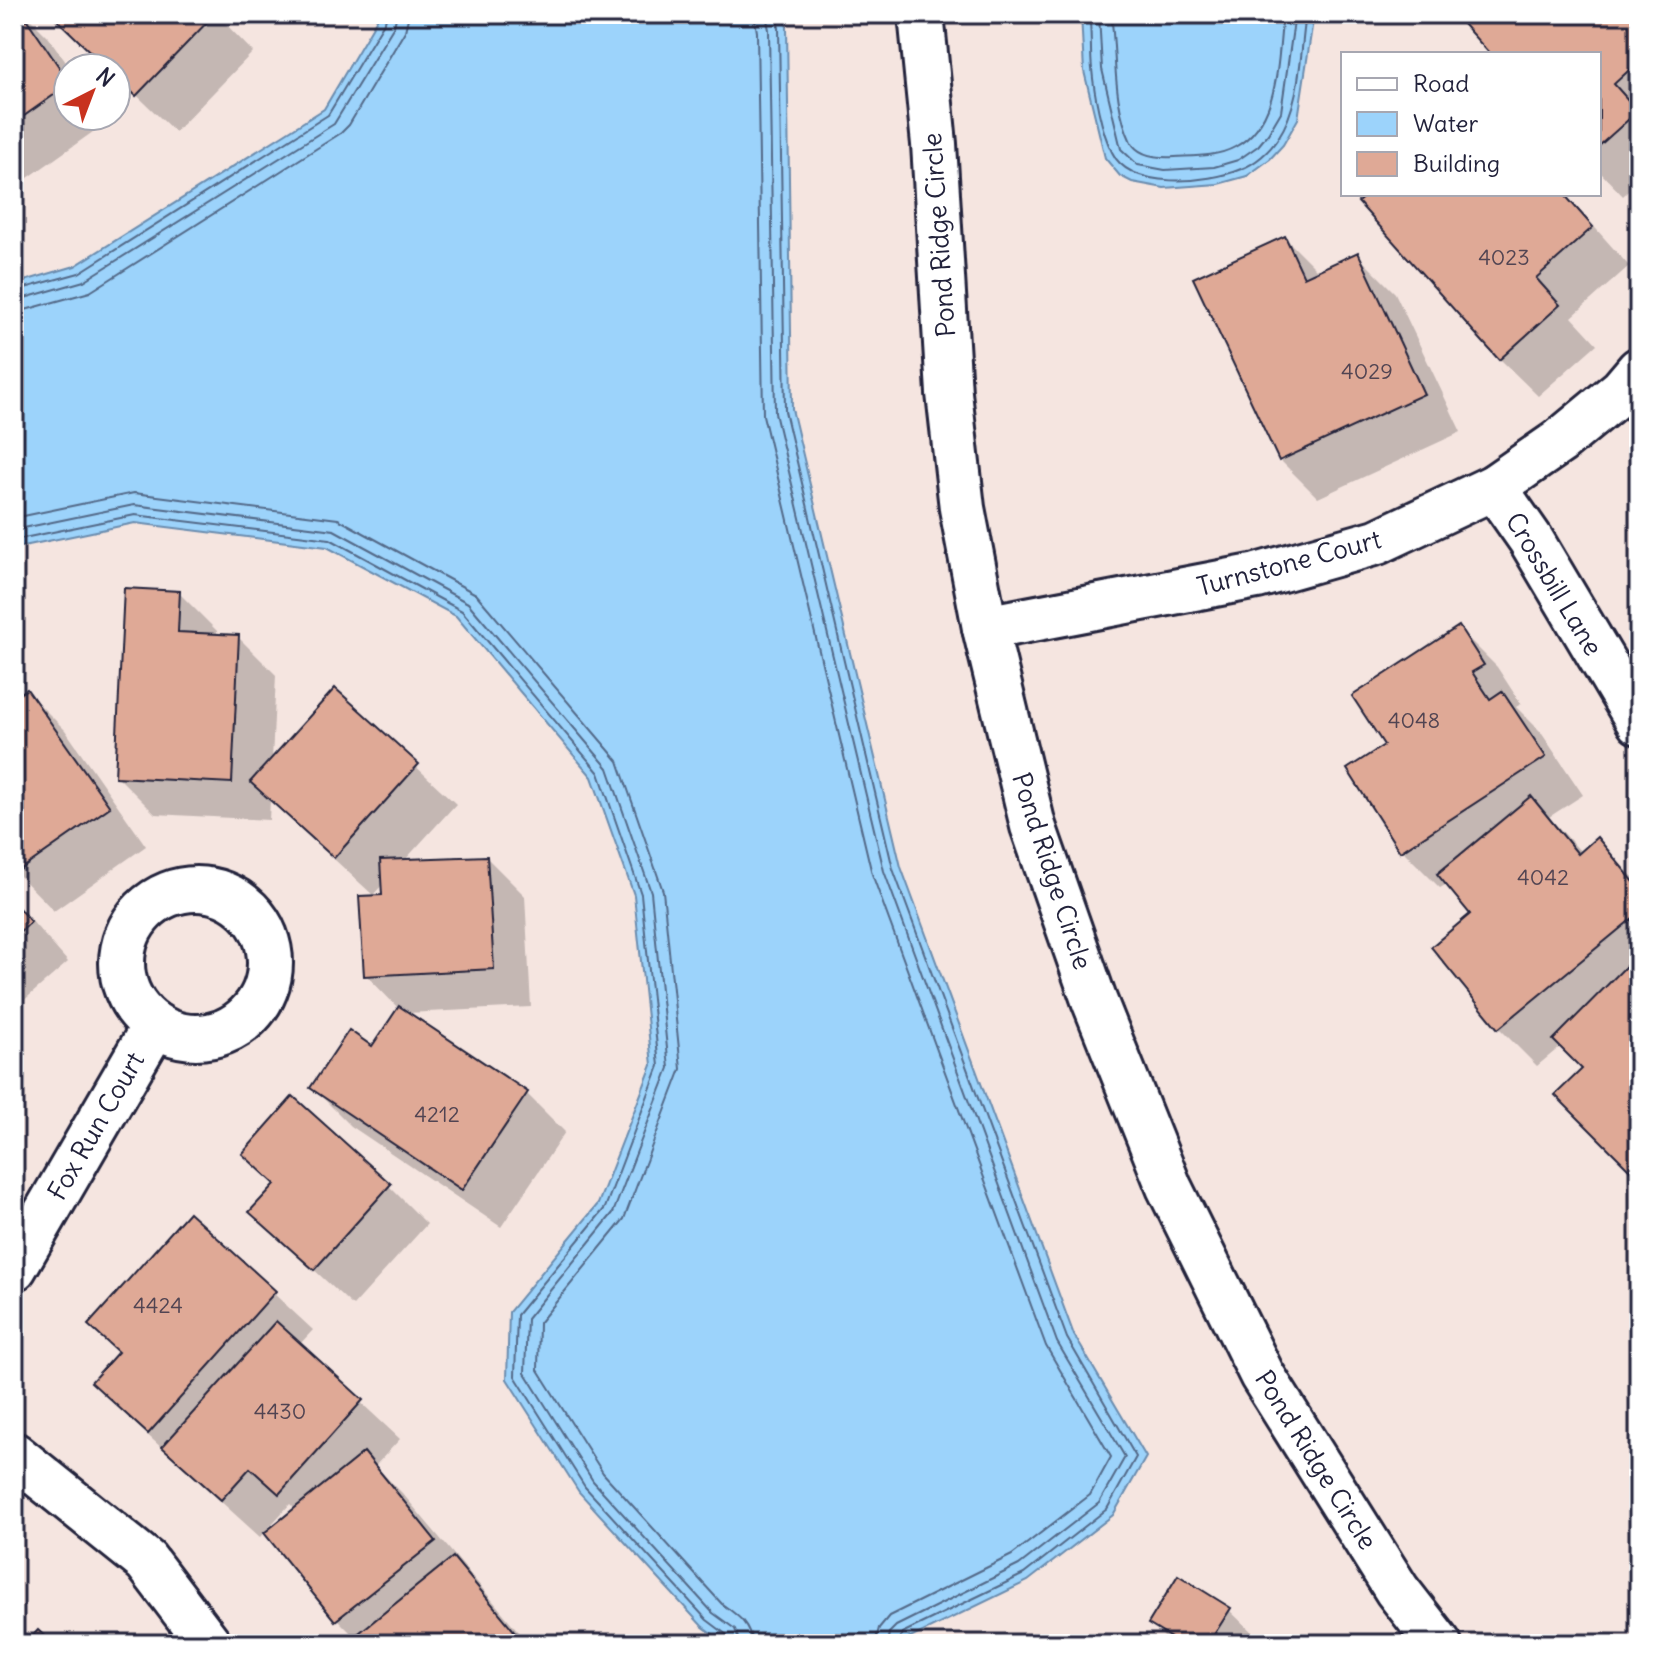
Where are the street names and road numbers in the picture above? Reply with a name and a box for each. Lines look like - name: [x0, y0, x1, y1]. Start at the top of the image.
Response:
- street label: Pond Ridge Circle: [915, 132, 962, 338]
- street label: Crossbill Lane: [1499, 506, 1610, 661]
- street label: Turnstone Court: [1193, 522, 1385, 603]
- street label: Pond Ridge Circle: [1005, 768, 1100, 973]
- street label: Fox Run Court: [40, 1046, 151, 1206]
- street label: Pond Ridge Circle: [1248, 1364, 1385, 1555]

